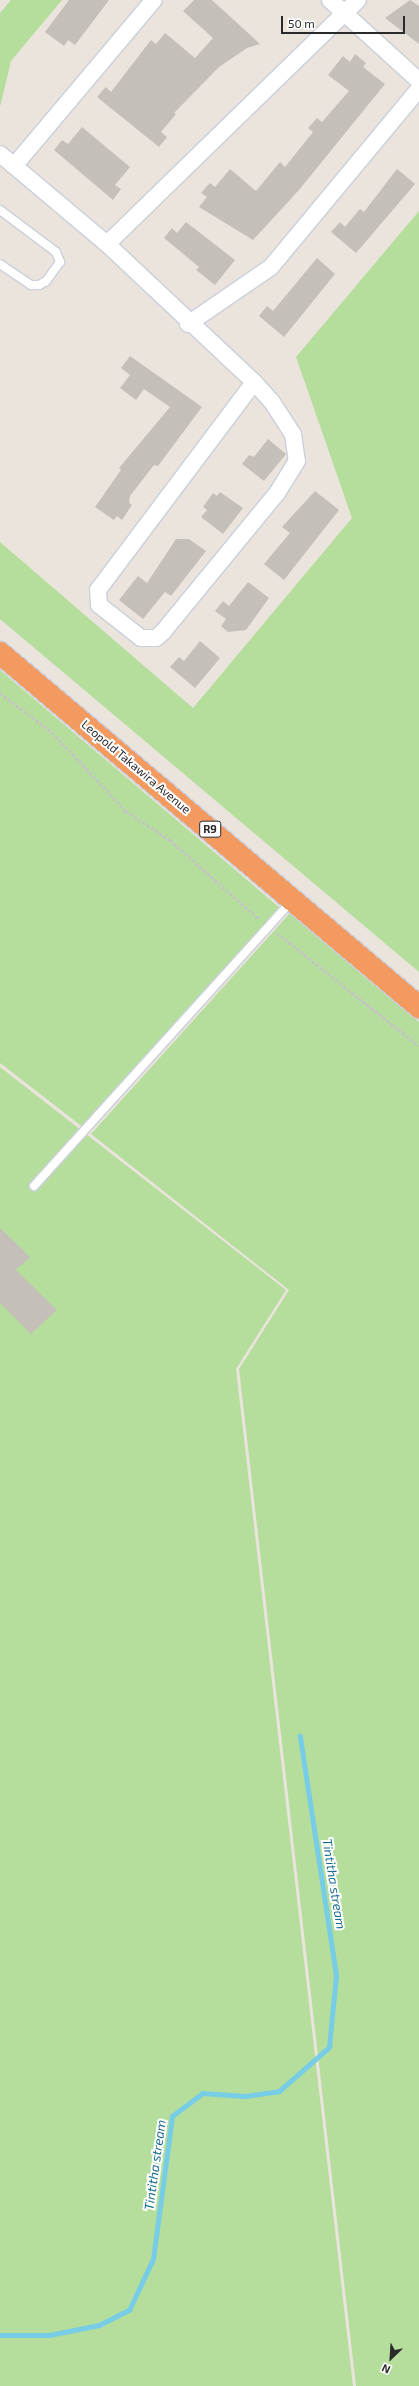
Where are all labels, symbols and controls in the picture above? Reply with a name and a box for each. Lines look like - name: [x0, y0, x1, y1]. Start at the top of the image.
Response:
- scale bar: [283, 8, 407, 34]
- text: 50 m: [288, 16, 315, 30]
- street label: Leopold Takawira Avenue: [78, 717, 194, 817]
- road number: R9: [199, 820, 221, 838]
- water label: Tintitha stream: [319, 1838, 349, 1930]
- water label: Tintitha stream: [141, 2119, 169, 2211]
- north arrow: [371, 2338, 411, 2378]
- text: N: [379, 2362, 392, 2377]

